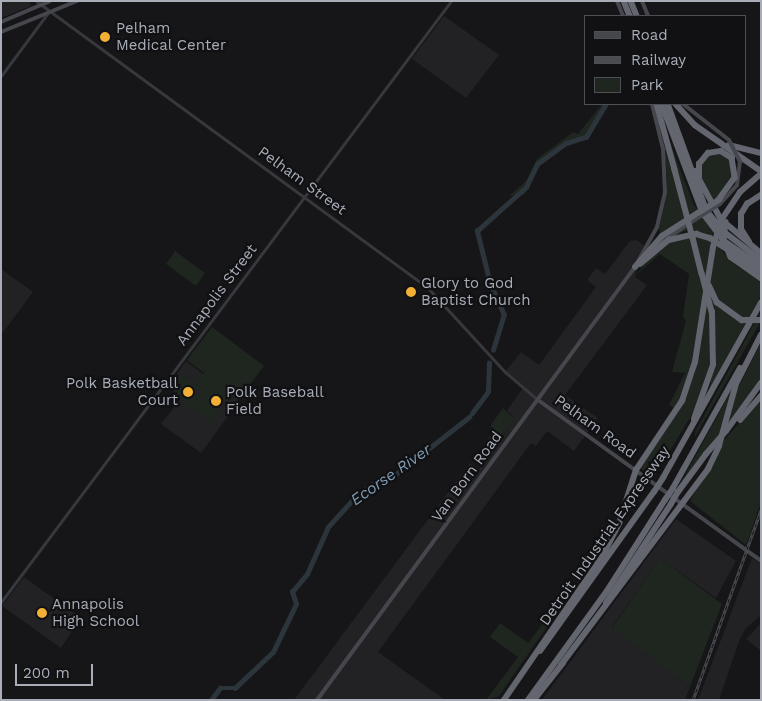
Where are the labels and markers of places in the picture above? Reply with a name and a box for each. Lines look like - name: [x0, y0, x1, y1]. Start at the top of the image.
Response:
- place label: Pelham Medical Center: [116, 19, 227, 54]
- marker: Pelham Medical Center: [98, 30, 112, 44]
- place label: Glory to God Baptist Church: [421, 274, 531, 309]
- marker: Glory to God Baptist Church: [405, 286, 417, 298]
- place label: Polk Basketball Court: [66, 374, 178, 409]
- place label: Polk Baseball Field: [226, 383, 324, 418]
- marker: Polk Basketball Court: [182, 386, 194, 398]
- marker: Polk Baseball Field: [210, 395, 222, 407]
- place label: Annapolis High School: [52, 595, 139, 630]
- marker: Annapolis High School: [36, 607, 48, 619]

